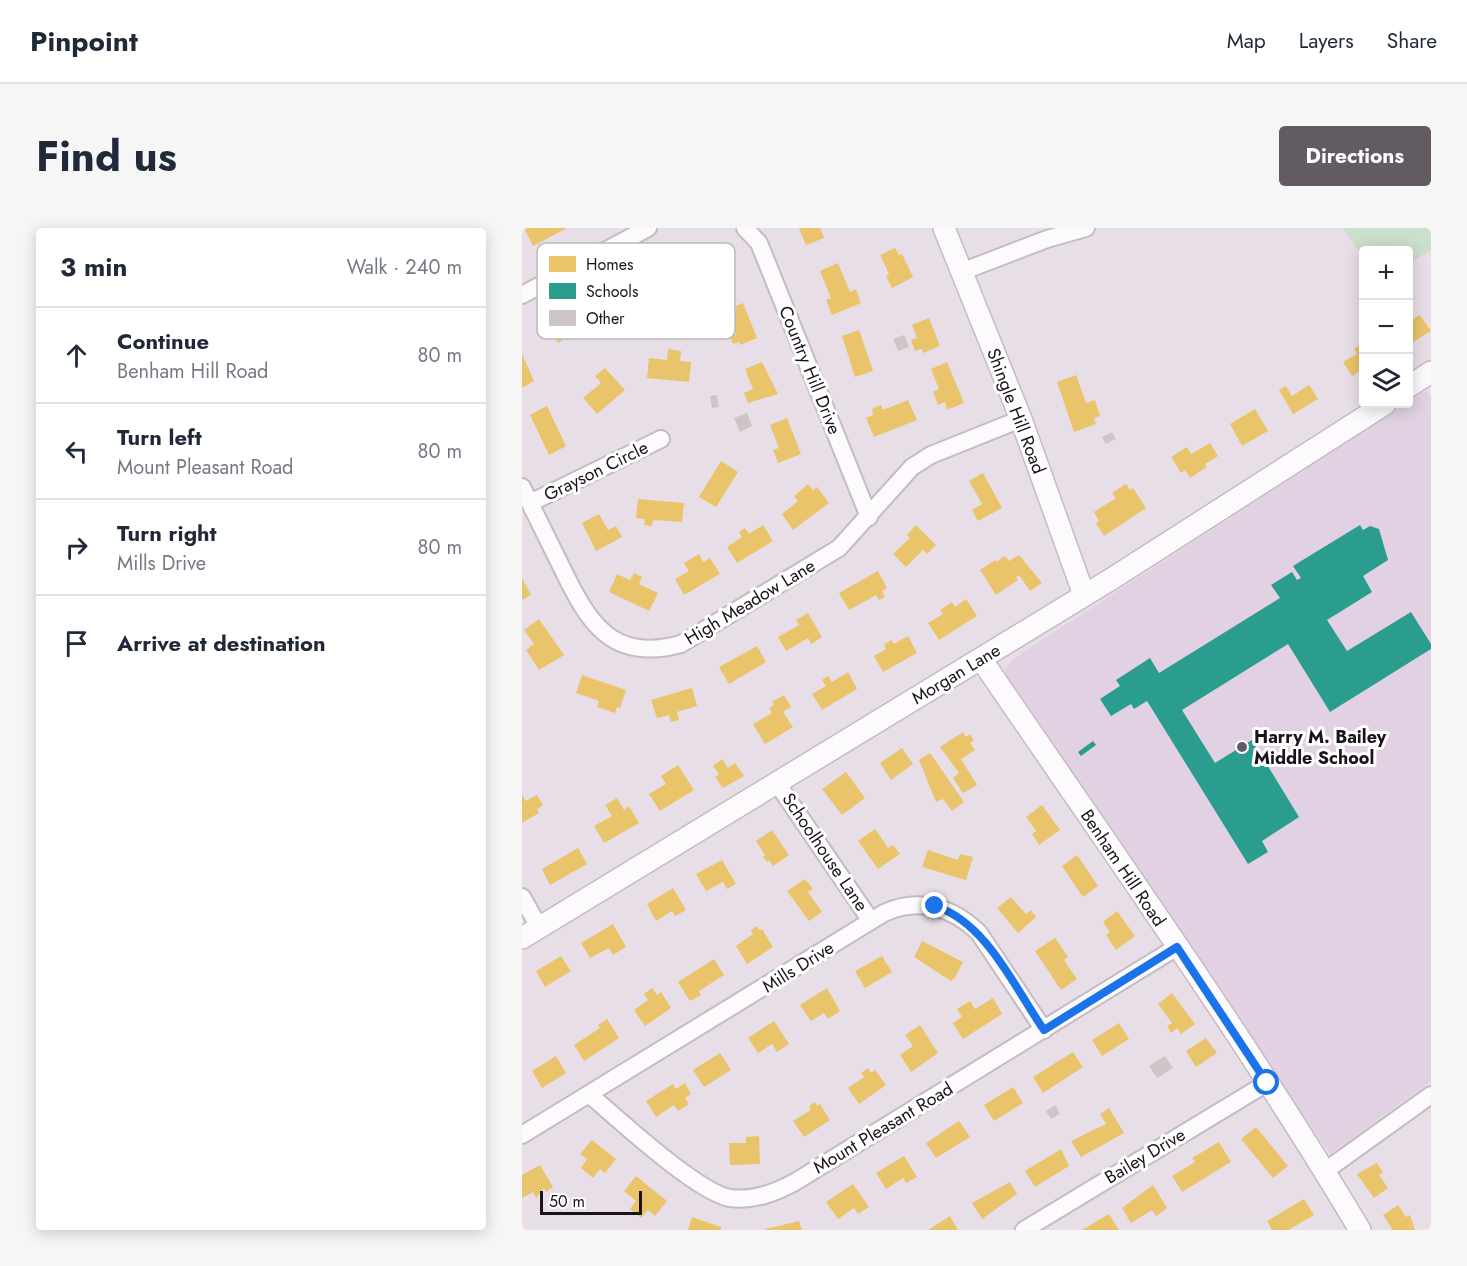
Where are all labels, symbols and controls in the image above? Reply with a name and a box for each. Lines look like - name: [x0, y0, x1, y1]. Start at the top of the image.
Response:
- text: Pinpoint: [30, 21, 138, 62]
- text: Map: [1227, 26, 1266, 56]
- text: Layers: [1299, 26, 1354, 56]
- text: Share: [1387, 26, 1437, 56]
- text: Find us: [36, 126, 177, 187]
- button: Directions: [1279, 126, 1431, 186]
- legend: [537, 243, 735, 339]
- map controls: [1359, 246, 1413, 408]
- button: +: [1359, 246, 1413, 300]
- text: 3 min: [60, 248, 127, 286]
- text: Walk · 240 m: [347, 253, 462, 282]
- text: Homes: [586, 253, 633, 276]
- text: Schools: [586, 280, 638, 303]
- button: −: [1359, 300, 1413, 354]
- street label: Country Hill Drive: [772, 302, 848, 438]
- text: Other: [586, 307, 625, 330]
- text: Continue: [117, 325, 209, 357]
- icon: ahead: [60, 339, 93, 372]
- text: 80 m: [417, 341, 462, 370]
- street label: Shingle Hill Road: [980, 344, 1052, 478]
- button: layers: [1359, 354, 1413, 408]
- text: Benham Hill Road: [117, 357, 269, 386]
- text: Turn left: [117, 421, 202, 453]
- street label: Grayson Circle: [539, 434, 653, 508]
- icon: left: [60, 435, 93, 468]
- text: 80 m: [417, 437, 462, 466]
- text: Mount Pleasant Road: [117, 453, 294, 482]
- text: Turn right: [117, 517, 217, 549]
- icon: right: [60, 531, 93, 564]
- text: 80 m: [417, 533, 462, 562]
- text: Mills Drive: [117, 549, 206, 578]
- street label: High Meadow Lane: [680, 553, 820, 651]
- icon: arrive: [60, 627, 93, 660]
- text: Arrive at destination: [117, 627, 326, 659]
- street label: Morgan Lane: [907, 637, 1005, 711]
- place label: Harry M. Bailey Middle School: [1254, 724, 1387, 771]
- marker: Harry M. Bailey Middle School: [1235, 740, 1249, 754]
- street label: Schoolhouse Lane: [776, 788, 874, 916]
- street label: Benham Hill Road: [1074, 804, 1172, 932]
- route end: [921, 892, 947, 918]
- street label: Mills Drive: [757, 935, 839, 999]
- route start: [1253, 1069, 1279, 1095]
- street label: Mount Pleasant Road: [808, 1076, 958, 1180]
- street label: Bailey Drive: [1100, 1122, 1190, 1190]
- scale bar: [540, 1188, 642, 1216]
- text: 50 m: [549, 1190, 585, 1213]

